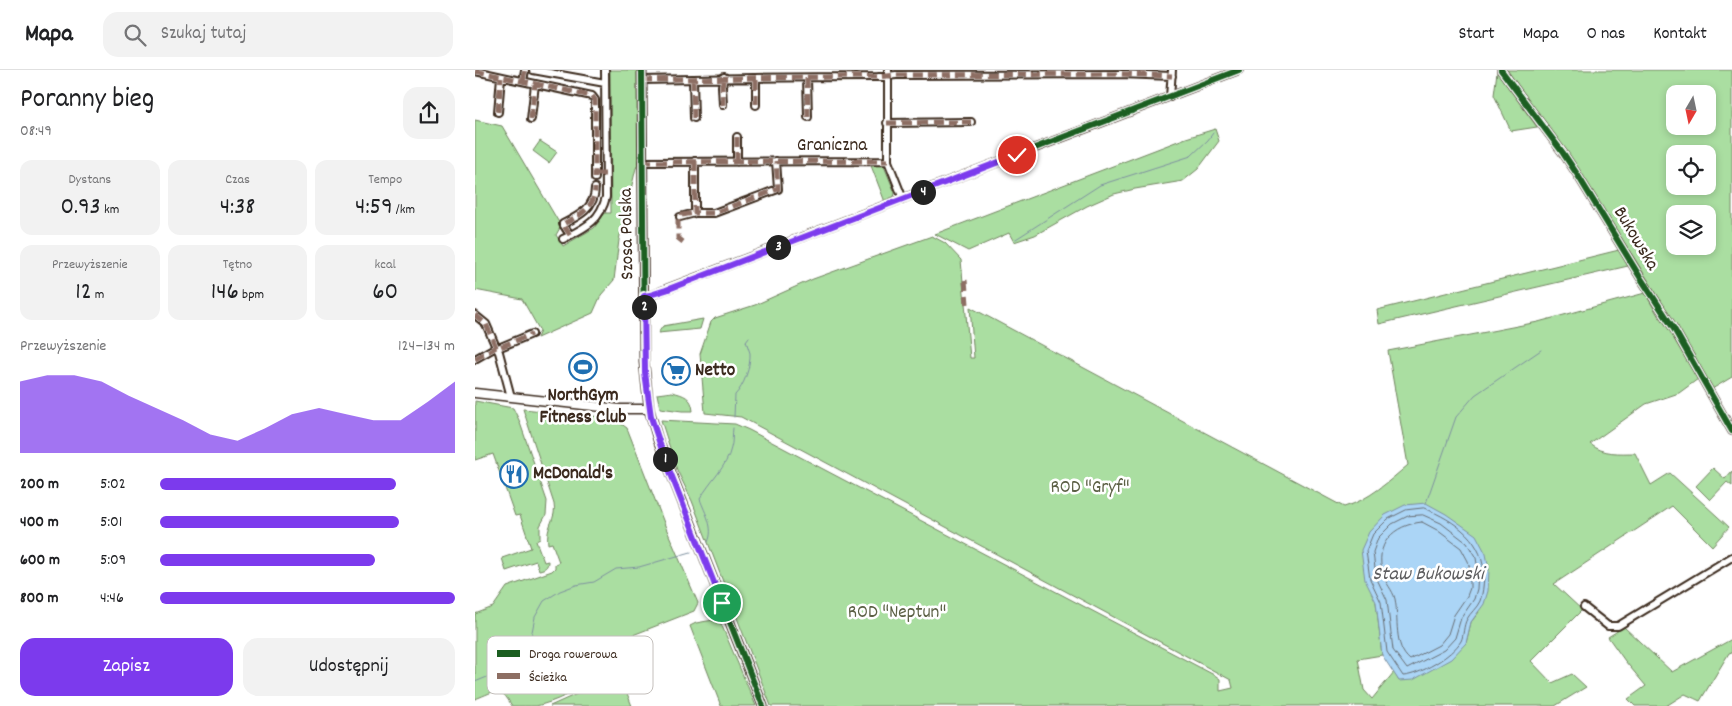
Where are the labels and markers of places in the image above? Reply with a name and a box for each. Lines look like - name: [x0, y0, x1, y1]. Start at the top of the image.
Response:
- pin: [996, 134, 1038, 176]
- pin: 4: [911, 180, 935, 204]
- pin: 3: [765, 234, 791, 260]
- pin: 2: [631, 294, 657, 320]
- sports icon: NorthGym Fitness Club: [568, 352, 598, 382]
- supermarket icon: Netto: [661, 356, 691, 386]
- place label: Netto: [695, 358, 736, 385]
- place label: NorthGym Fitness Club: [540, 383, 626, 432]
- pin: 1: [653, 446, 677, 472]
- restaurant icon: McDonald's: [499, 459, 529, 489]
- place label: McDonald's: [533, 461, 613, 488]
- pin: [701, 582, 743, 624]

